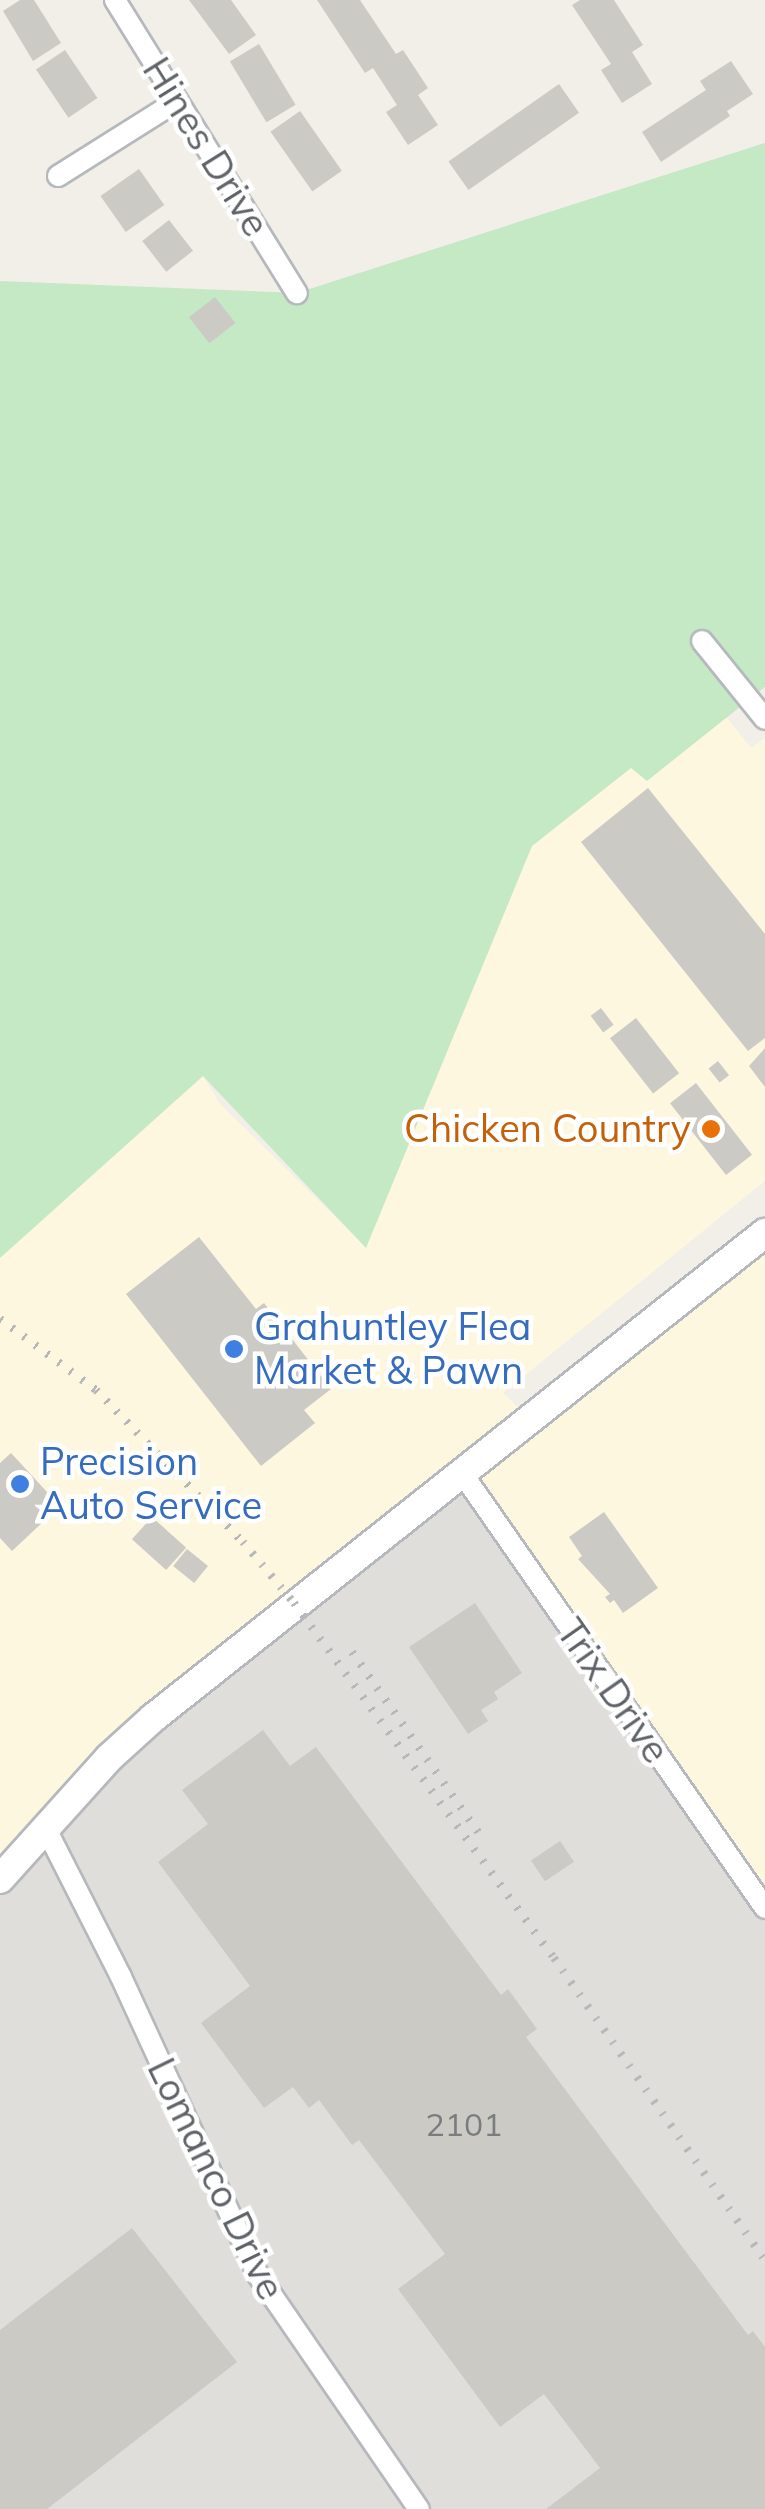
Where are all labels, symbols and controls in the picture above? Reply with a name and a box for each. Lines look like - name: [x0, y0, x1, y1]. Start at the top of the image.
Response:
- street label: Hines Drive: [133, 49, 279, 245]
- place label: Chicken Country: [404, 1106, 691, 1152]
- marker: Chicken Country: [700, 1118, 722, 1140]
- place label: Grahuntley Flea Market & Pawn: [254, 1304, 531, 1394]
- marker: Grahuntley Flea Market & Pawn: [223, 1338, 245, 1360]
- place label: Precision Auto Service: [40, 1439, 262, 1528]
- marker: Precision Auto Service: [9, 1473, 31, 1495]
- street label: Trix Drive: [547, 1610, 679, 1772]
- street label: Lomanco Drive: [138, 2051, 294, 2307]
- house number: 2101: [426, 2105, 502, 2143]

